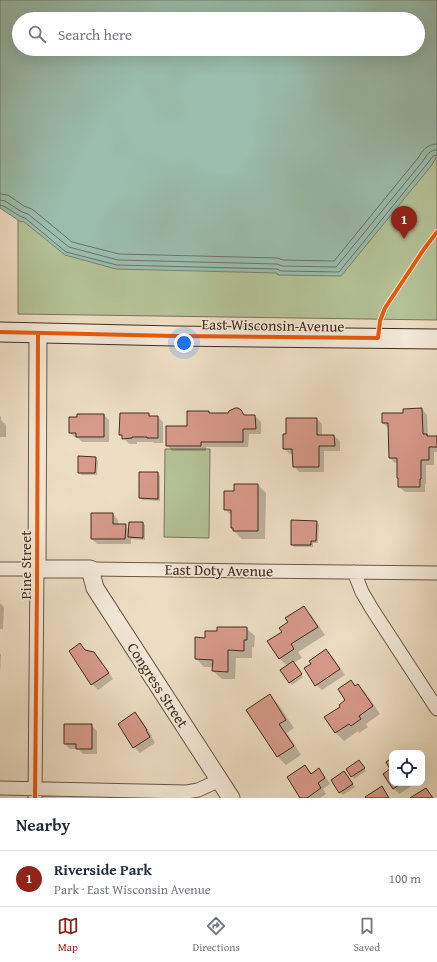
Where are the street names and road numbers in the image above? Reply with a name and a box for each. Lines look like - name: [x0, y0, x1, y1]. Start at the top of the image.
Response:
- street label: East Wisconsin Avenue: [201, 313, 345, 337]
- street label: Pine Street: [15, 530, 36, 600]
- street label: East Doty Avenue: [165, 559, 273, 581]
- street label: Congress Street: [123, 638, 194, 732]

